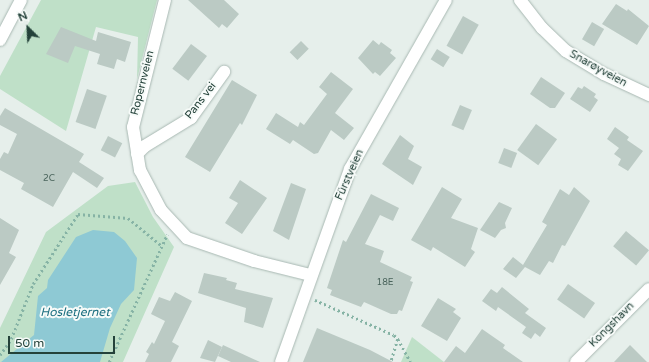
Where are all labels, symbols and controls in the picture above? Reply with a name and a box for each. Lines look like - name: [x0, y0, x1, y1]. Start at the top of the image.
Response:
- north arrow: [8, 8, 48, 48]
- text: N: [16, 9, 30, 24]
- street label: Snarøyveien: [567, 48, 629, 90]
- street label: Ropernveien: [129, 49, 157, 117]
- street label: Pans vei: [183, 80, 219, 122]
- street label: Fürstveien: [333, 148, 367, 202]
- house number: 2C: [43, 174, 55, 184]
- house number: 18E: [376, 278, 394, 288]
- street label: Kongshavn: [587, 300, 637, 350]
- water label: Hosletjernet: [40, 306, 110, 320]
- scale bar: [10, 328, 117, 354]
- text: 50 m: [15, 336, 44, 350]

